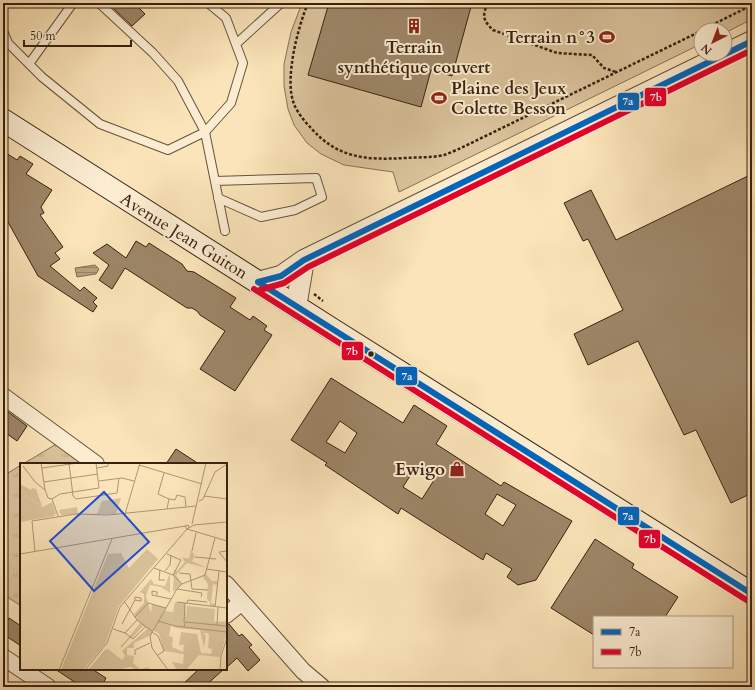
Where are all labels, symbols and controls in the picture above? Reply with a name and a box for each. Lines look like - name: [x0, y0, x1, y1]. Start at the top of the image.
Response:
- building icon: Terrain synthétique couvert: [405, 17, 423, 35]
- scale bar: [24, 22, 131, 48]
- north arrow: [693, 22, 733, 62]
- place label: Terrain n°3: [505, 26, 595, 49]
- text: 50 m: [30, 28, 57, 44]
- sports icon: Terrain n°3: [598, 28, 616, 46]
- place label: Terrain synthétique couvert: [338, 36, 490, 79]
- text: N: [698, 40, 715, 58]
- place label: Plaine des Jeux Colette Besson: [451, 77, 567, 120]
- line badge: 7b: [644, 87, 667, 107]
- sports icon: Plaine des Jeux Colette Besson: [430, 89, 448, 107]
- text: 7b: [650, 90, 662, 105]
- line badge: 7a: [617, 92, 640, 111]
- text: 7a: [622, 94, 634, 109]
- street label: Avenue Jean Guiton: [116, 187, 253, 285]
- line badge: 7b: [341, 341, 364, 361]
- text: 7b: [346, 344, 358, 359]
- unlabelled marker: [366, 349, 376, 359]
- line badge: 7a: [395, 366, 418, 386]
- text: 7a: [401, 369, 413, 384]
- place label: Ewigo: [395, 458, 445, 481]
- shop icon: Ewigo: [448, 460, 466, 478]
- inset map: [20, 463, 227, 670]
- line badge: 7a: [617, 506, 640, 526]
- text: 7a: [622, 509, 634, 524]
- line badge: 7b: [638, 529, 661, 549]
- text: 7b: [644, 532, 656, 547]
- legend: [593, 616, 733, 668]
- text: 7a: [629, 624, 641, 640]
- text: 7b: [629, 644, 642, 660]

